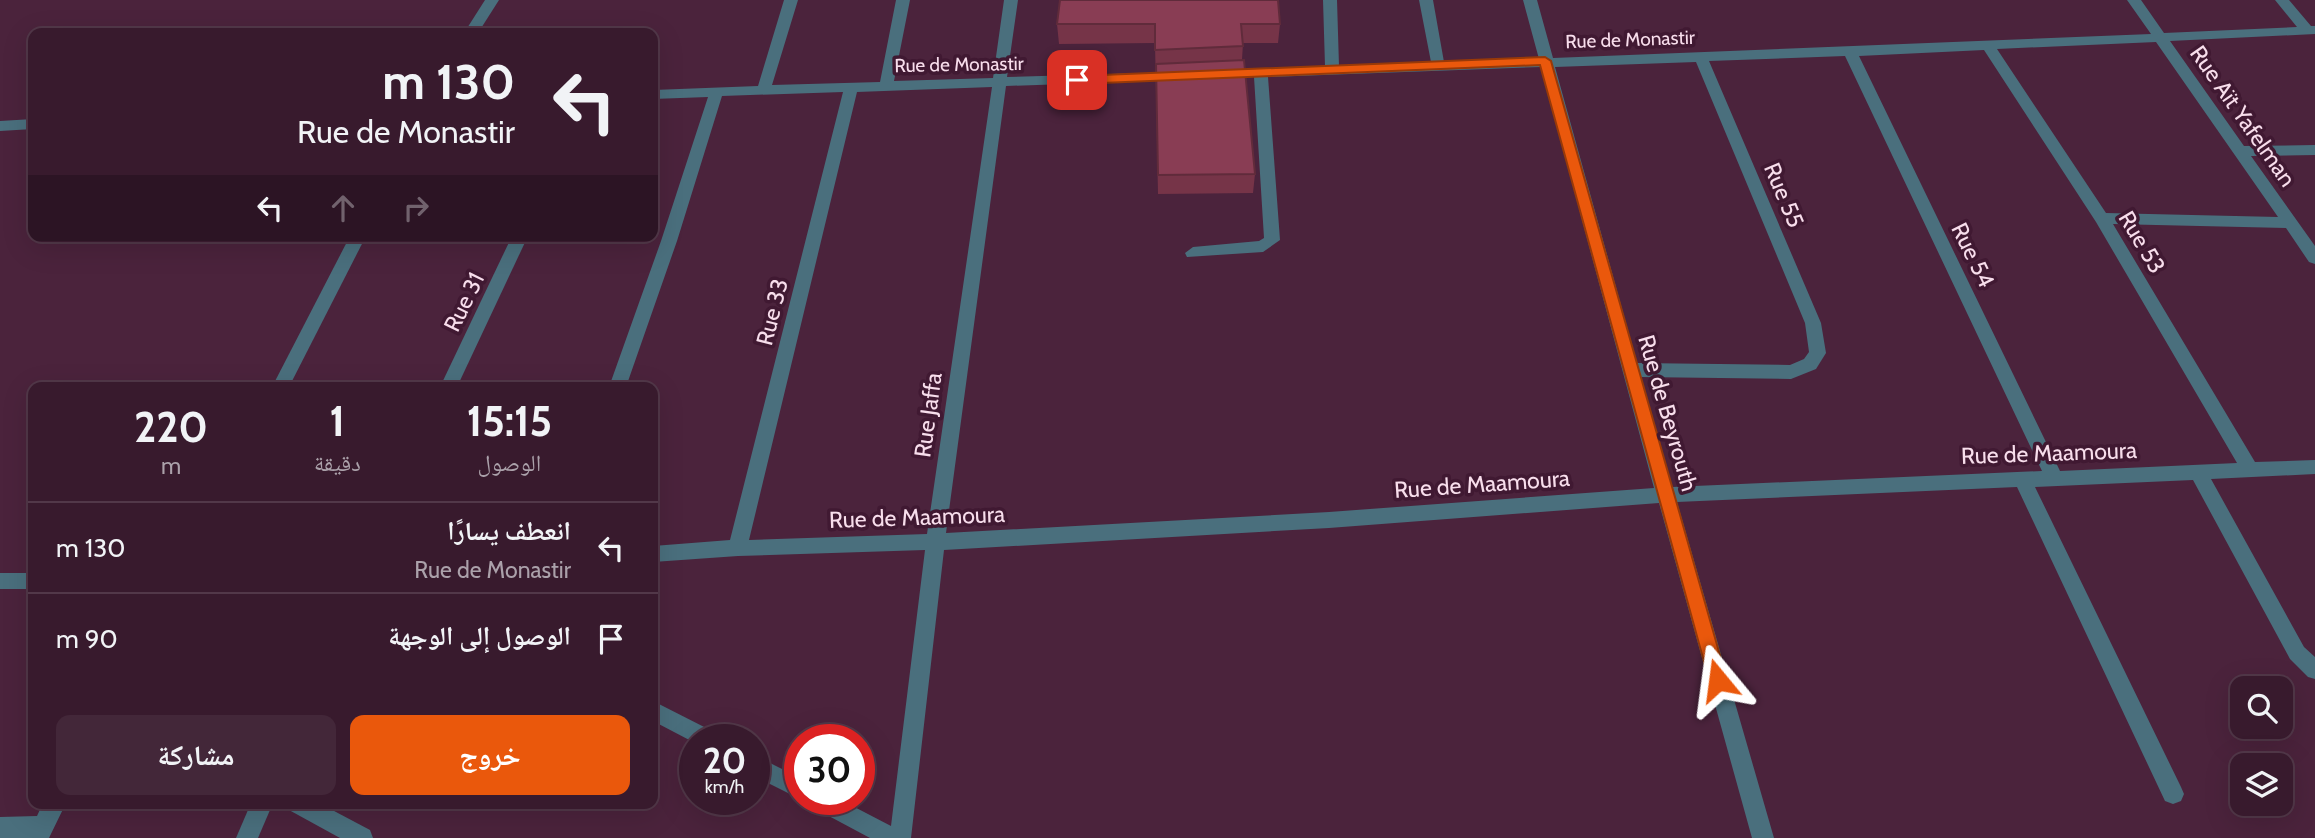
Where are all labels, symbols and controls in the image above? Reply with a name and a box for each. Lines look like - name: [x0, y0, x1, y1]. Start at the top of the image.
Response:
- street label: Rue de Monastir: [1565, 26, 1695, 53]
- street label: Rue Aït Yafelman: [2184, 40, 2302, 192]
- pin: [1047, 50, 1107, 110]
- text: 130 m: [382, 52, 515, 111]
- street label: Rue de Monastir: [894, 52, 1024, 77]
- icon: left: [539, 56, 630, 147]
- icon: arrive: [1058, 61, 1096, 99]
- text: Rue de Monastir: [297, 112, 515, 151]
- street label: Rue 55: [1758, 158, 1810, 232]
- icon: left: [251, 189, 289, 227]
- icon: ahead: [324, 189, 362, 227]
- icon: right: [397, 189, 435, 227]
- street label: Rue 53: [2113, 206, 2171, 278]
- street label: Rue 54: [1945, 218, 2001, 292]
- street label: Rue 31: [438, 268, 490, 336]
- street label: Rue 33: [750, 276, 794, 348]
- street label: Rue de Beyrouth: [1632, 332, 1704, 494]
- street label: Rue Jaffa: [908, 371, 948, 459]
- text: 1: [330, 395, 345, 447]
- text: 15:15: [467, 395, 552, 447]
- text: 220: [134, 401, 208, 453]
- street label: Rue de Maamoura: [1961, 436, 2137, 470]
- text: دقيقة: [314, 449, 361, 477]
- text: الوصول: [478, 449, 541, 477]
- text: m: [161, 452, 181, 480]
- street label: Rue de Maamoura: [1393, 464, 1571, 504]
- street label: Rue de Maamoura: [829, 500, 1005, 534]
- text: انعطف يسارًا: [447, 515, 571, 547]
- icon: left: [592, 529, 630, 567]
- text: 130 m: [56, 532, 125, 564]
- text: Rue de Monastir: [414, 556, 571, 584]
- text: الوصول إلى الوجهة: [388, 620, 571, 652]
- icon: arrive: [592, 620, 630, 658]
- text: 90 m: [56, 623, 118, 655]
- position arrow: [1681, 643, 1755, 717]
- map controls: [2230, 676, 2293, 816]
- button: search: [2230, 676, 2293, 739]
- button: مشاركة: [56, 715, 336, 795]
- button: خروج: [350, 715, 630, 795]
- speed limit sign: 30: [784, 724, 875, 815]
- text: 20: [703, 739, 746, 782]
- button: layers: [2230, 753, 2293, 816]
- text: km/h: [705, 776, 744, 798]

